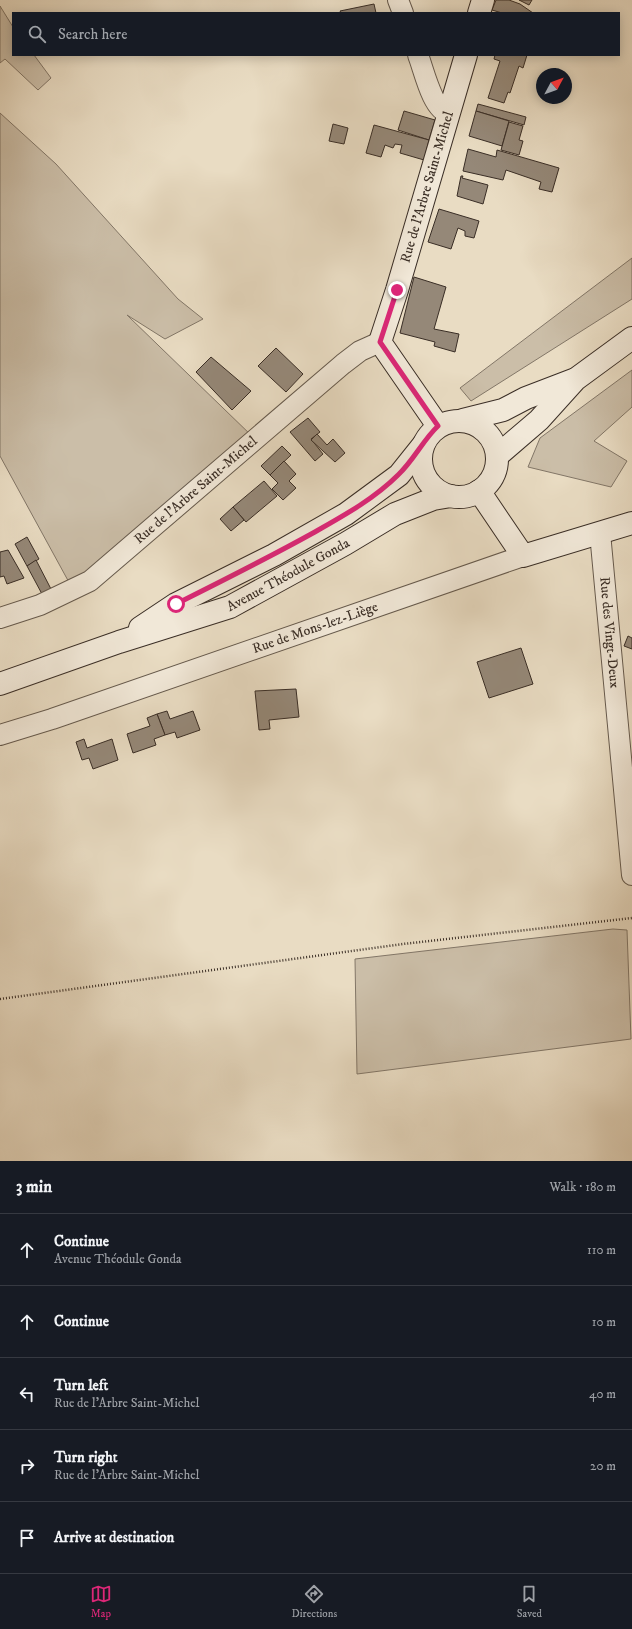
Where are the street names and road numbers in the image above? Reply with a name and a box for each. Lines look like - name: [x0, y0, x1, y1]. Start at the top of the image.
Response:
- street label: Rue de l'Arbre Saint-Michel: [396, 109, 458, 265]
- street label: Rue de l'Arbre Saint-Michel: [130, 432, 262, 548]
- street label: Avenue Théodule Gonda: [224, 534, 353, 616]
- street label: Rue des Vingt-Deux: [595, 576, 624, 689]
- street label: Rue de Mons-lez-Liège: [250, 598, 381, 658]

